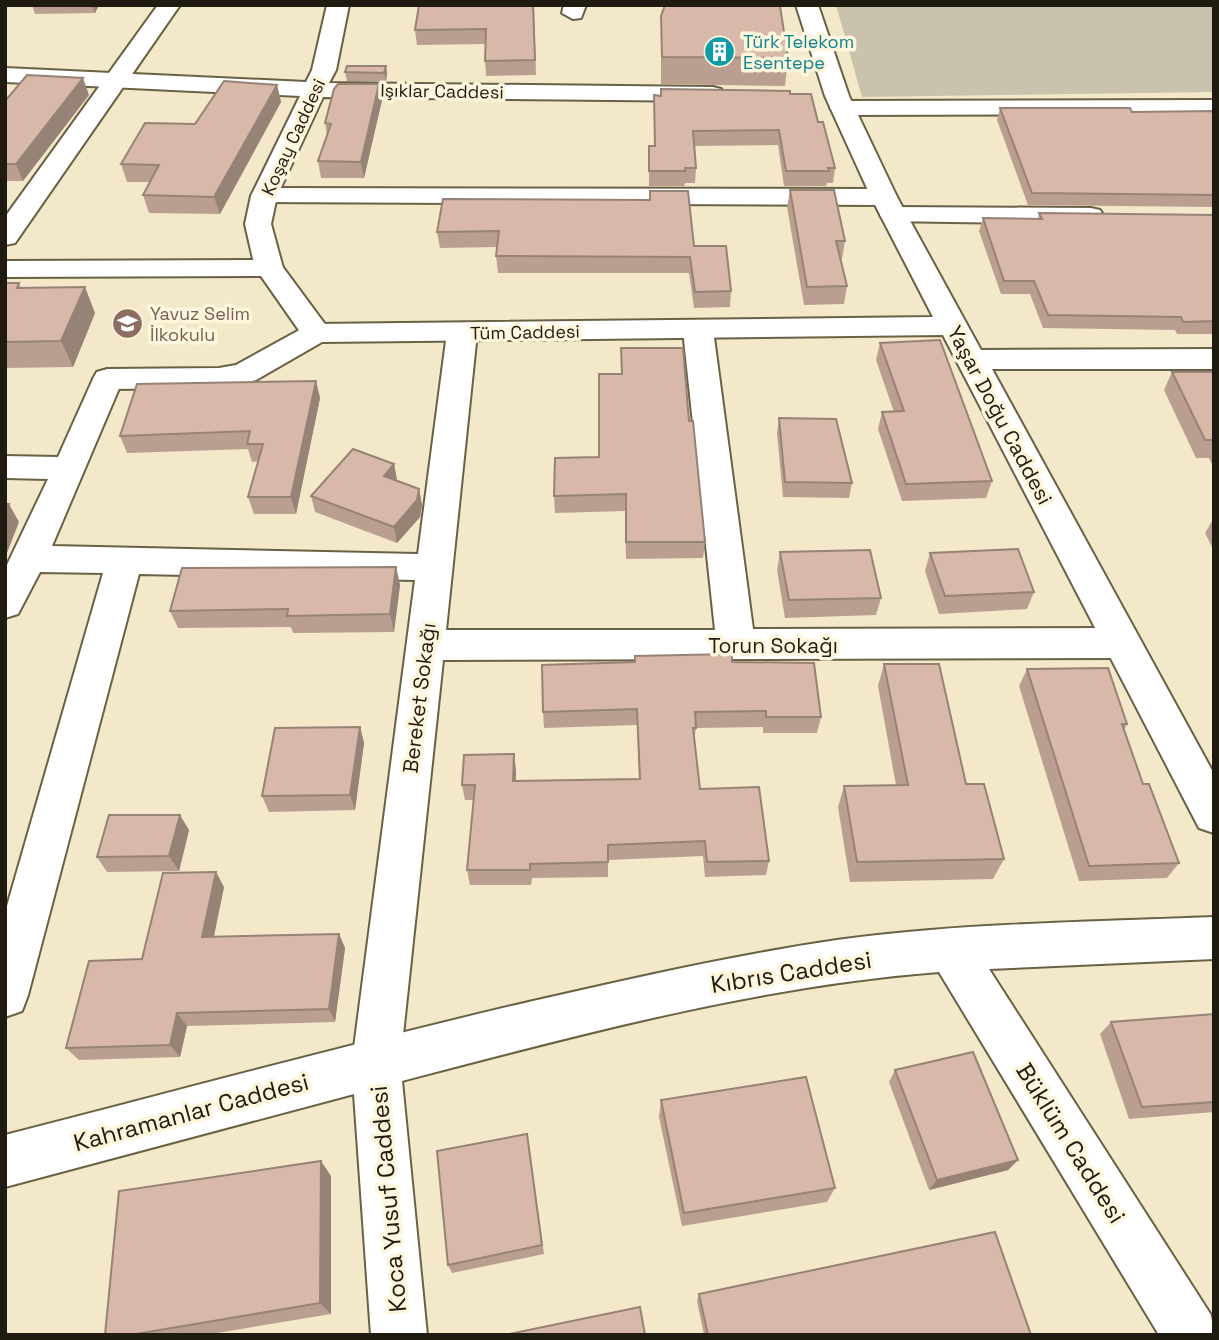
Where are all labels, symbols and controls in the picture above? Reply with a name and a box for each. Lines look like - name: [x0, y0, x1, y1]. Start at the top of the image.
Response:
- place label: Türk Telekom Esentepe: [743, 30, 854, 74]
- building icon: Türk Telekom Esentepe: [703, 34, 737, 68]
- street label: Koşay Caddesi: [256, 75, 330, 199]
- street label: Işıklar Caddesi: [380, 78, 504, 104]
- place label: Yavuz Selim İlkokulu: [150, 302, 250, 346]
- school or university icon: Yavuz Selim İlkokulu: [110, 306, 144, 340]
- street label: Tüm Caddesi: [470, 320, 580, 344]
- street label: Yaşar Doğu Caddesi: [941, 321, 1059, 509]
- street label: Bereket Sokağı: [396, 621, 442, 775]
- street label: Torun Sokağı: [708, 632, 838, 659]
- street label: Kıbrıs Caddesi: [708, 944, 874, 1000]
- street label: Büklüm Caddesi: [1009, 1057, 1133, 1229]
- street label: Kahramanlar Caddesi: [70, 1066, 312, 1158]
- street label: Koca Yusuf Caddesi: [363, 1084, 413, 1314]

